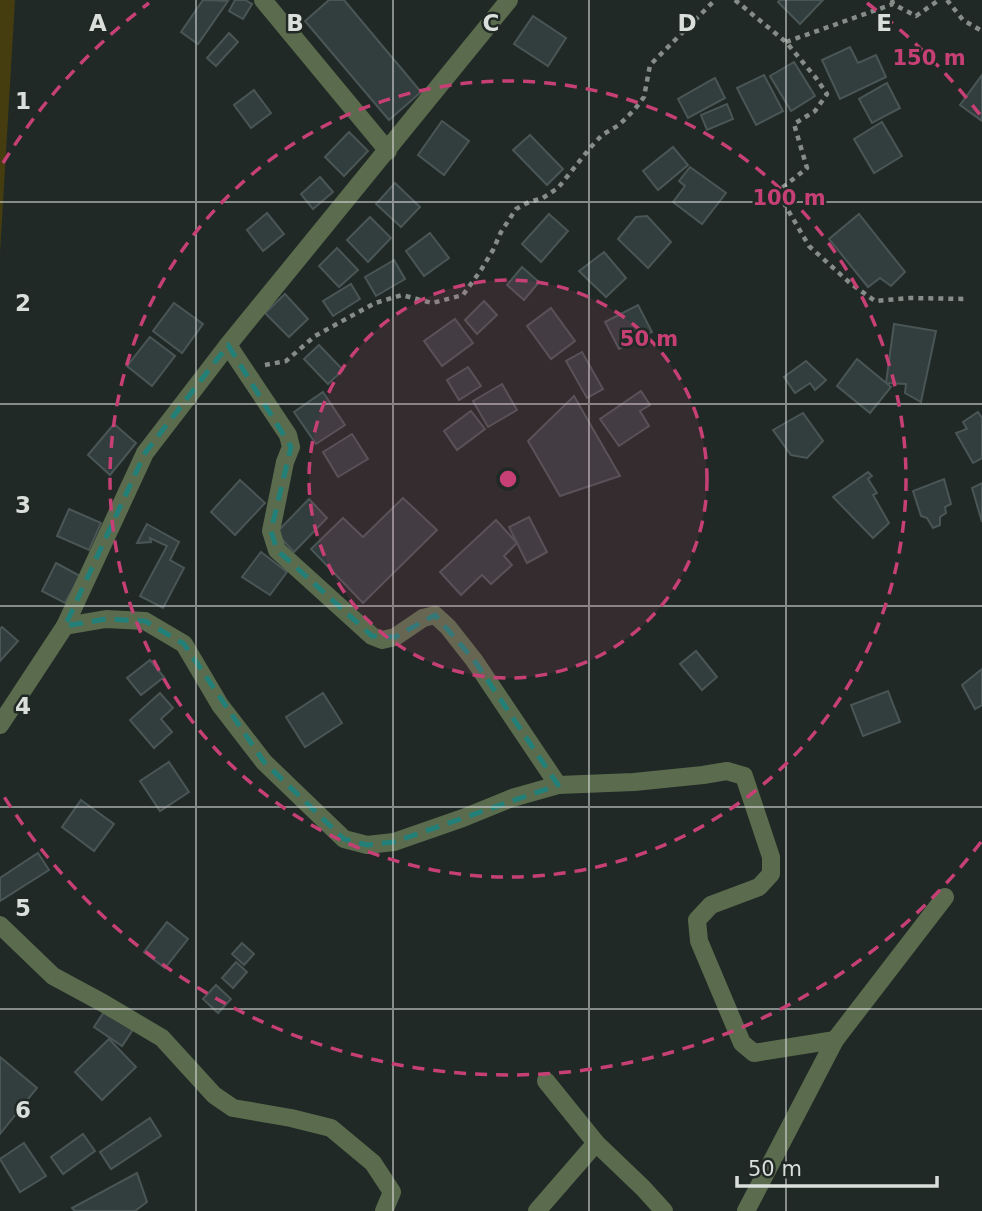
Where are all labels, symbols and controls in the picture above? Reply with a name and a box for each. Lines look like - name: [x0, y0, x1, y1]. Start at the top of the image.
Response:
- text: A: [89, 10, 107, 36]
- text: B: [286, 10, 304, 36]
- text: C: [483, 10, 499, 36]
- text: D: [677, 10, 697, 36]
- text: E: [876, 10, 892, 36]
- text: 150 m: [892, 46, 966, 70]
- text: 1: [15, 88, 31, 114]
- text: 100 m: [752, 186, 826, 210]
- text: 2: [15, 290, 31, 316]
- text: 50 m: [620, 327, 678, 351]
- centre of rings: [496, 467, 520, 491]
- text: 3: [15, 492, 31, 518]
- text: 4: [15, 693, 31, 719]
- text: 5: [15, 895, 31, 921]
- text: 6: [15, 1097, 31, 1123]
- scale bar: [737, 1144, 936, 1188]
- text: 50 m: [748, 1157, 802, 1181]

